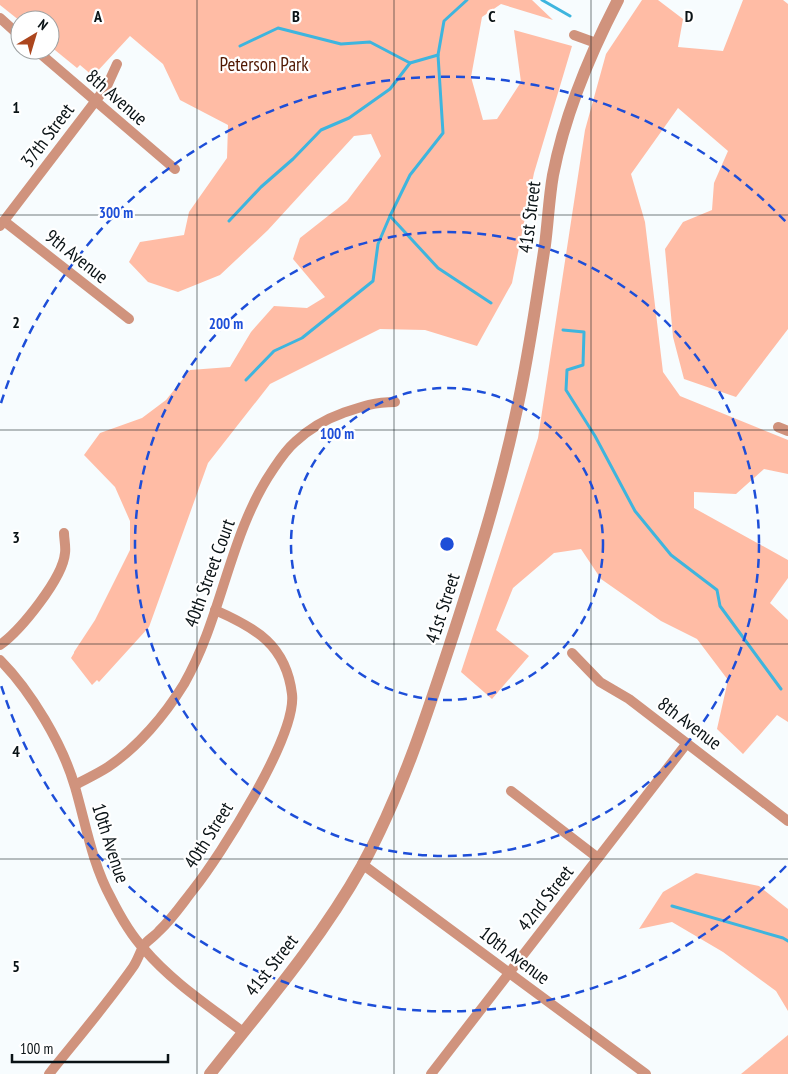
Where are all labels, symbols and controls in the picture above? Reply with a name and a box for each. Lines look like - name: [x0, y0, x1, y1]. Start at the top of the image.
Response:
- text: A: [93, 6, 103, 26]
- text: B: [292, 6, 300, 26]
- text: C: [488, 6, 496, 26]
- text: D: [685, 6, 694, 26]
- north arrow: [10, 10, 60, 60]
- text: N: [34, 15, 52, 34]
- park label: Peterson Park: [219, 52, 309, 76]
- street label: 8th Avenue: [81, 64, 153, 130]
- text: 1: [12, 97, 20, 117]
- street label: 37th Street: [15, 98, 79, 172]
- street label: 41st Street: [513, 179, 545, 254]
- text: 300 m: [99, 203, 133, 222]
- street label: 9th Avenue: [41, 224, 114, 288]
- text: 2: [12, 312, 20, 332]
- text: 200 m: [209, 314, 243, 333]
- text: 100 m: [320, 424, 354, 443]
- street label: 40th Street Court: [178, 515, 240, 630]
- text: 3: [12, 527, 20, 547]
- centre of rings: [438, 535, 456, 553]
- street label: 41st Street: [419, 569, 465, 646]
- street label: 8th Avenue: [653, 691, 727, 755]
- text: 4: [12, 741, 20, 761]
- street label: 40th Street: [178, 797, 238, 873]
- street label: 10th Avenue: [87, 800, 135, 886]
- street label: 42nd Street: [512, 860, 579, 936]
- street label: 10th Avenue: [475, 921, 555, 989]
- street label: 41st Street: [239, 929, 303, 1001]
- text: 5: [12, 956, 20, 976]
- scale bar: [12, 1032, 169, 1064]
- text: 100 m: [20, 1039, 53, 1058]

